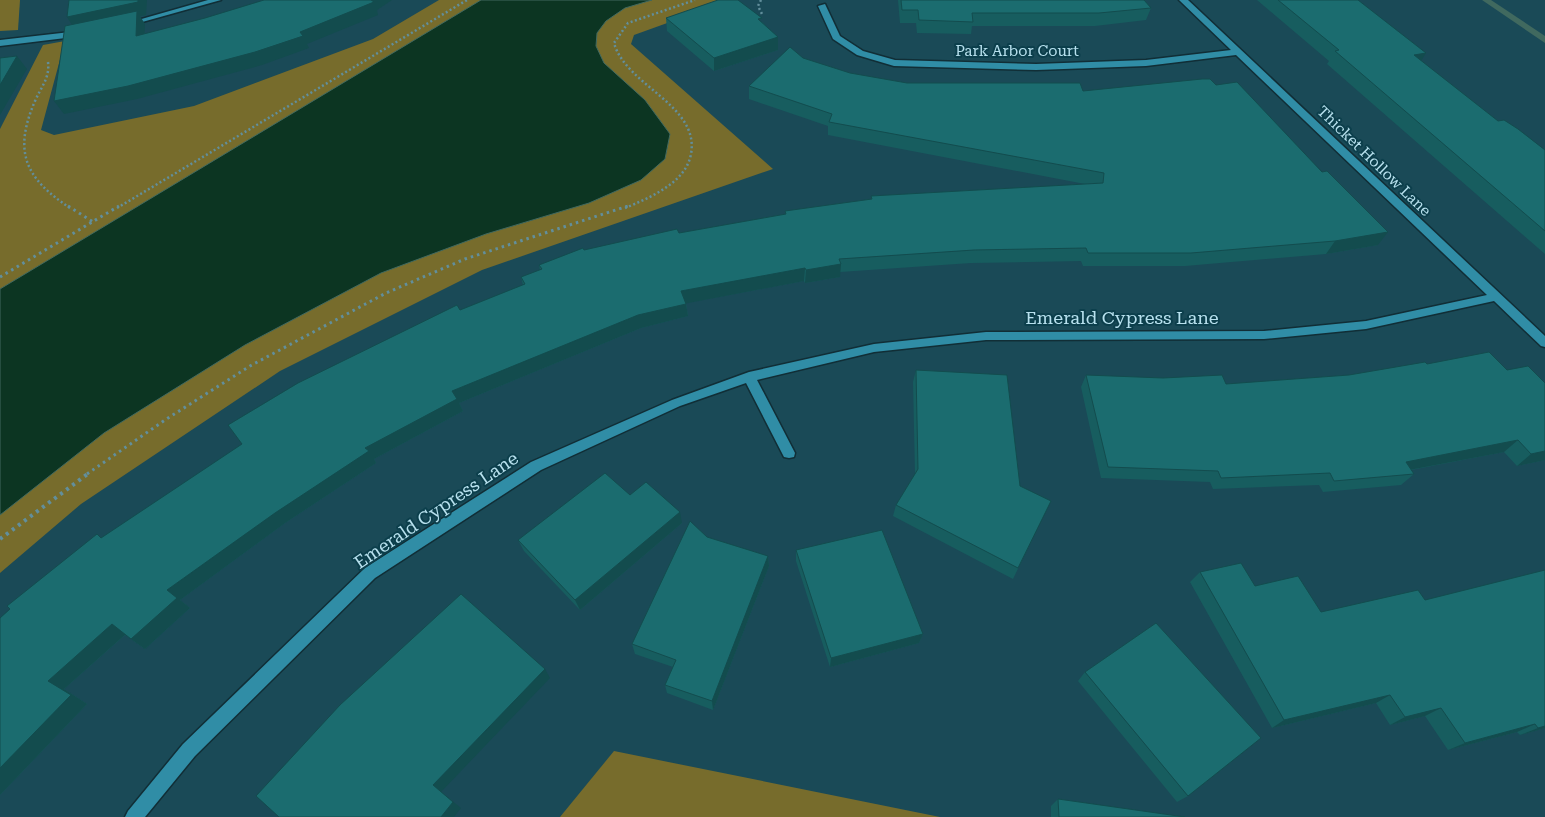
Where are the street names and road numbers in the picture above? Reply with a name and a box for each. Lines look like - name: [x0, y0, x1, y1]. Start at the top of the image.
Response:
- street label: Park Arbor Court: [955, 42, 1079, 60]
- street label: Thicket Hollow Lane: [1313, 102, 1435, 220]
- street label: Emerald Cypress Lane: [1025, 307, 1219, 328]
- street label: Emerald Cypress Lane: [350, 447, 522, 573]

